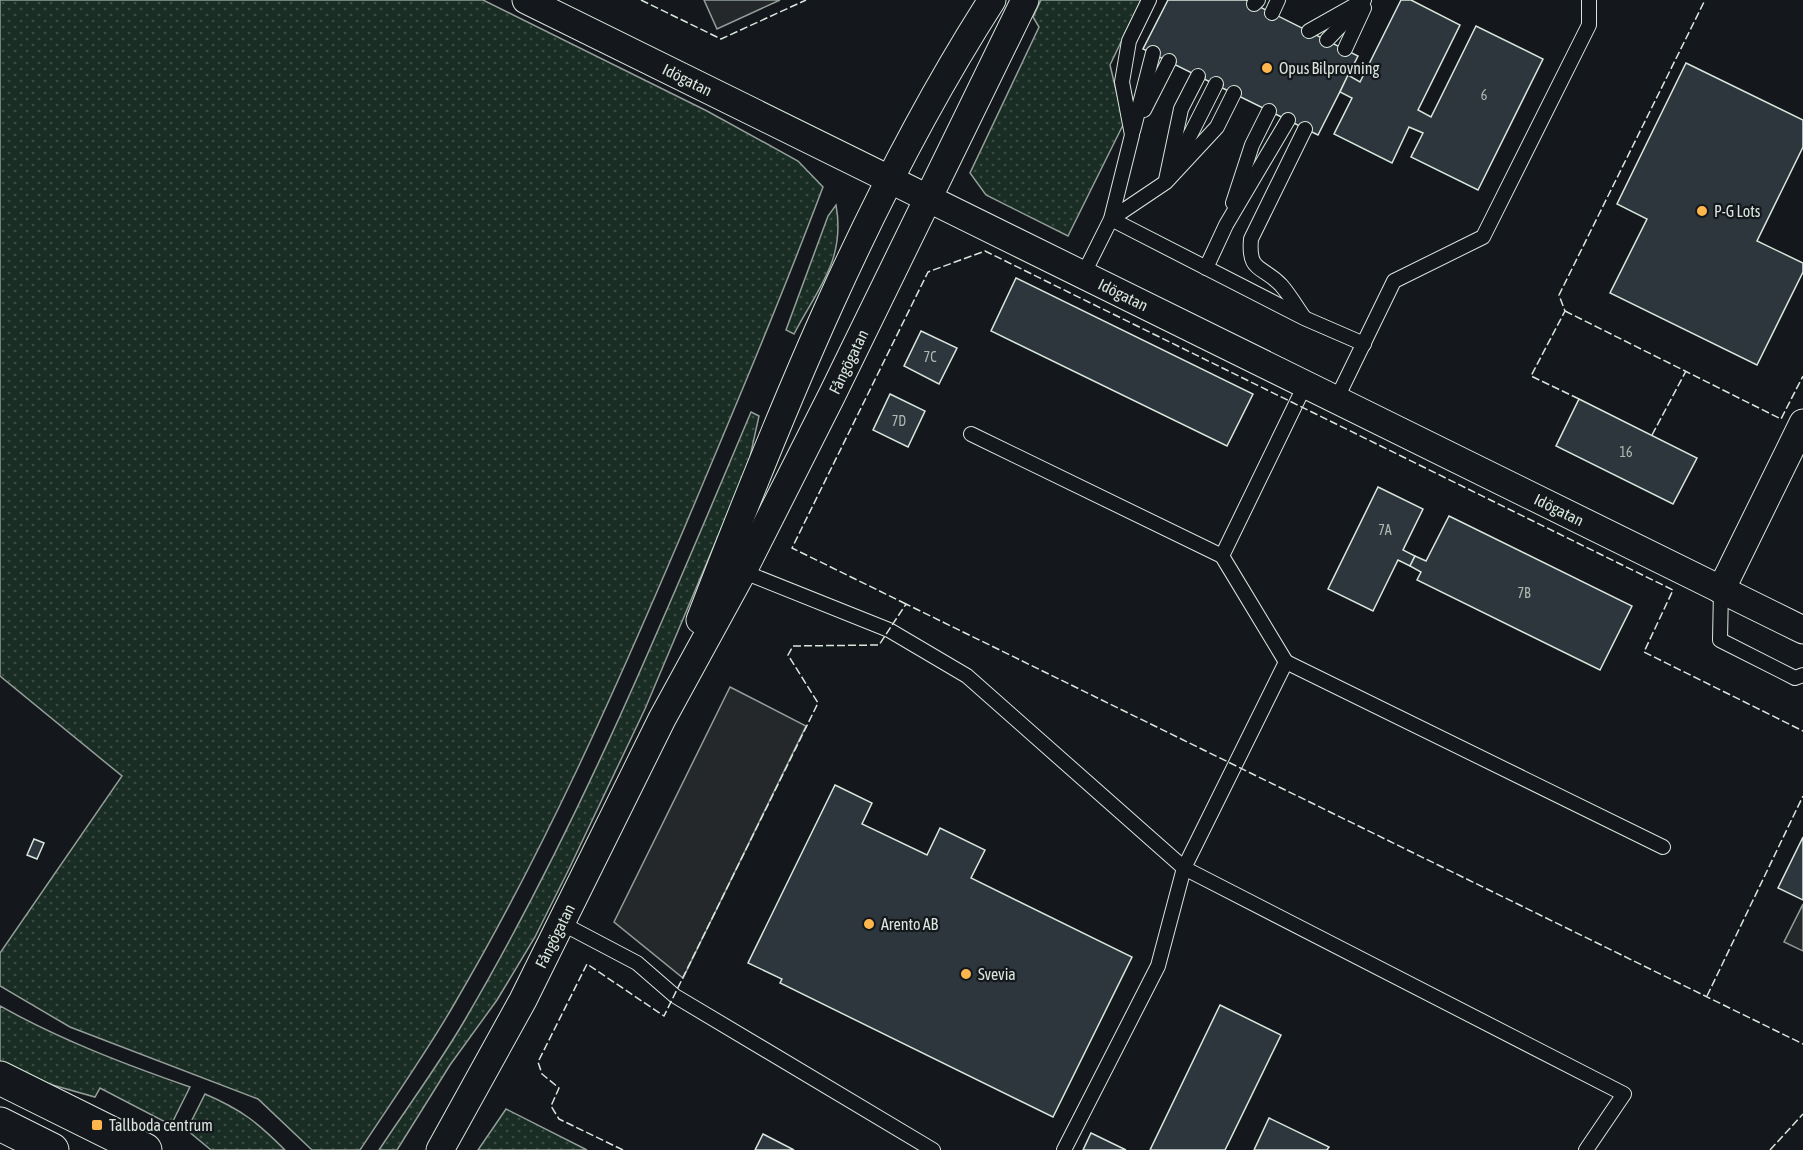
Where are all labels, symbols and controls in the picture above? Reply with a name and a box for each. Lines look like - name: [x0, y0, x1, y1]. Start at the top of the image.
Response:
- place label: Opus Bilprovning: [1279, 59, 1379, 78]
- street label: Idögatan: [660, 60, 715, 99]
- marker: Opus Bilprovning: [1260, 61, 1274, 75]
- house number: 6: [1481, 87, 1488, 103]
- place label: P-G Lots: [1714, 202, 1761, 220]
- marker: P-G Lots: [1695, 204, 1709, 218]
- street label: Idögatan: [1095, 275, 1151, 314]
- street label: Fångögatan: [825, 327, 872, 397]
- house number: 7C: [924, 349, 937, 365]
- house number: 7D: [892, 413, 906, 429]
- house number: 16: [1619, 444, 1633, 460]
- street label: Idögatan: [1531, 490, 1587, 529]
- house number: 7A: [1378, 522, 1392, 538]
- house number: 7B: [1517, 585, 1531, 601]
- street label: Fångögatan: [531, 901, 578, 971]
- place label: Arento AB: [881, 915, 939, 933]
- marker: Arento AB: [862, 917, 876, 931]
- place label: Svevia: [978, 965, 1016, 983]
- marker: Svevia: [959, 967, 973, 981]
- place label: Tallboda centrum: [109, 1116, 213, 1134]
- marker: Tallboda centrum: [90, 1118, 104, 1132]

